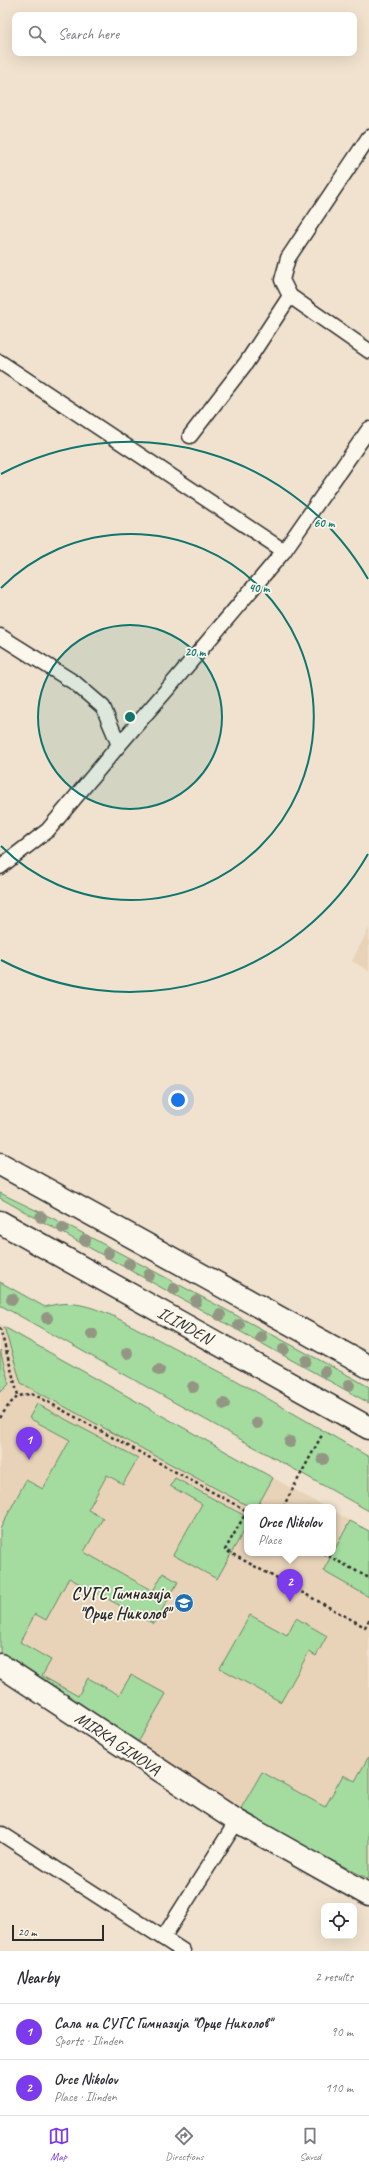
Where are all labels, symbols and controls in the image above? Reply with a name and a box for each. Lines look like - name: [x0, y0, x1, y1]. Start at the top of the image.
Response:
- search box: [12, 12, 357, 56]
- icon: search: [26, 23, 48, 45]
- text: Search here: [58, 25, 119, 44]
- text: 60 m: [314, 515, 336, 531]
- text: 40 m: [249, 580, 270, 596]
- text: 20 m: [185, 644, 206, 660]
- centre of rings: [123, 710, 137, 724]
- your location: [168, 1090, 188, 1110]
- street label: ILINDEN: [154, 1302, 218, 1350]
- pin: 1: [16, 1427, 42, 1460]
- popup: [244, 1504, 336, 1556]
- text: Orce Nikolov: [258, 1513, 322, 1532]
- text: Place: [258, 1532, 281, 1548]
- pin: 2: [277, 1569, 303, 1602]
- place label: СУГС Гимназија "Орце Николов": [72, 1583, 174, 1624]
- school or university icon: СУГС Гимназија "Орце Николов": [173, 1592, 195, 1614]
- street label: MIRKA GINOVA: [71, 1707, 165, 1780]
- map controls: [321, 1903, 357, 1939]
- button: locate: [321, 1903, 357, 1939]
- scale bar: [12, 1923, 104, 1942]
- text: 20 m: [18, 1925, 37, 1939]
- text: Nearby: [16, 1967, 59, 1988]
- text: 2 results: [315, 1969, 353, 1985]
- text: Сала на СУГС Гимназија "Орце Николов": [54, 2014, 272, 2033]
- text: 1: [26, 2024, 32, 2040]
- text: 90 m: [331, 2024, 353, 2040]
- text: Sports · Ilinden: [54, 2033, 123, 2049]
- text: Orce Nikolov: [54, 2070, 117, 2089]
- text: 2: [26, 2080, 32, 2096]
- text: 110 m: [325, 2080, 353, 2096]
- text: Place · Ilinden: [54, 2089, 117, 2105]
- tab: Map: [48, 2125, 70, 2163]
- tab: Directions: [165, 2125, 204, 2163]
- tab: Saved: [299, 2125, 321, 2163]

